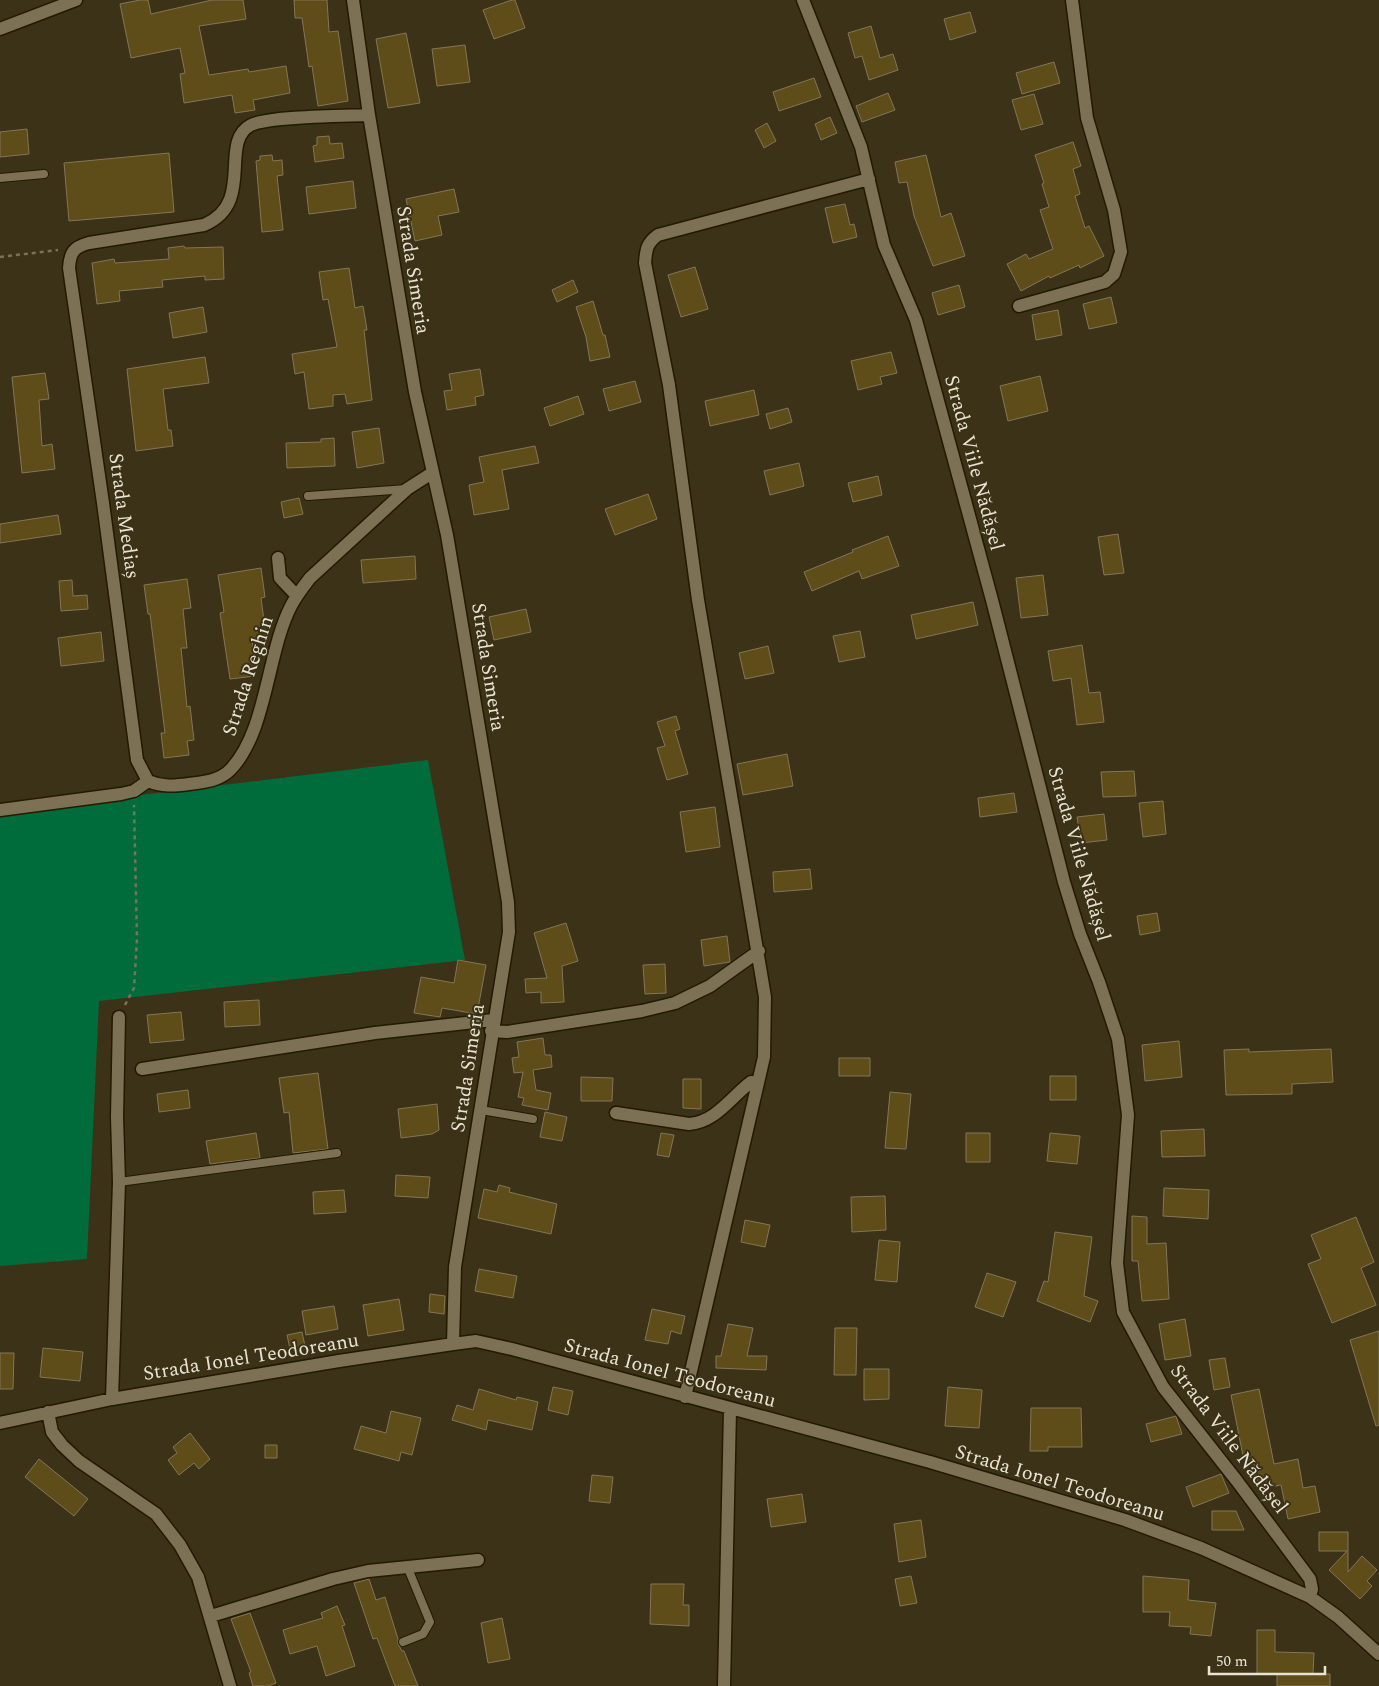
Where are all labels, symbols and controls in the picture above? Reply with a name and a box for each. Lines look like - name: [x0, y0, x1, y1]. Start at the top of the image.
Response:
- street label: Strada Simeria: [388, 204, 438, 337]
- street label: Strada Viile Nădășel: [936, 372, 1012, 554]
- street label: Strada Mediaș: [100, 451, 148, 581]
- street label: Strada Simeria: [463, 601, 513, 734]
- street label: Strada Reghin: [214, 612, 282, 740]
- street label: Strada Viile Nădășel: [1040, 763, 1118, 945]
- street label: Strada Simeria: [443, 1001, 493, 1134]
- street label: Strada Ionel Teodoreanu: [141, 1325, 361, 1389]
- street label: Strada Ionel Teodoreanu: [561, 1330, 779, 1416]
- street label: Strada Viile Nădășel: [1163, 1358, 1295, 1520]
- street label: Strada Ionel Teodoreanu: [951, 1437, 1169, 1529]
- scale bar: [1209, 1644, 1325, 1676]
- text: 50 m: [1216, 1650, 1248, 1673]

